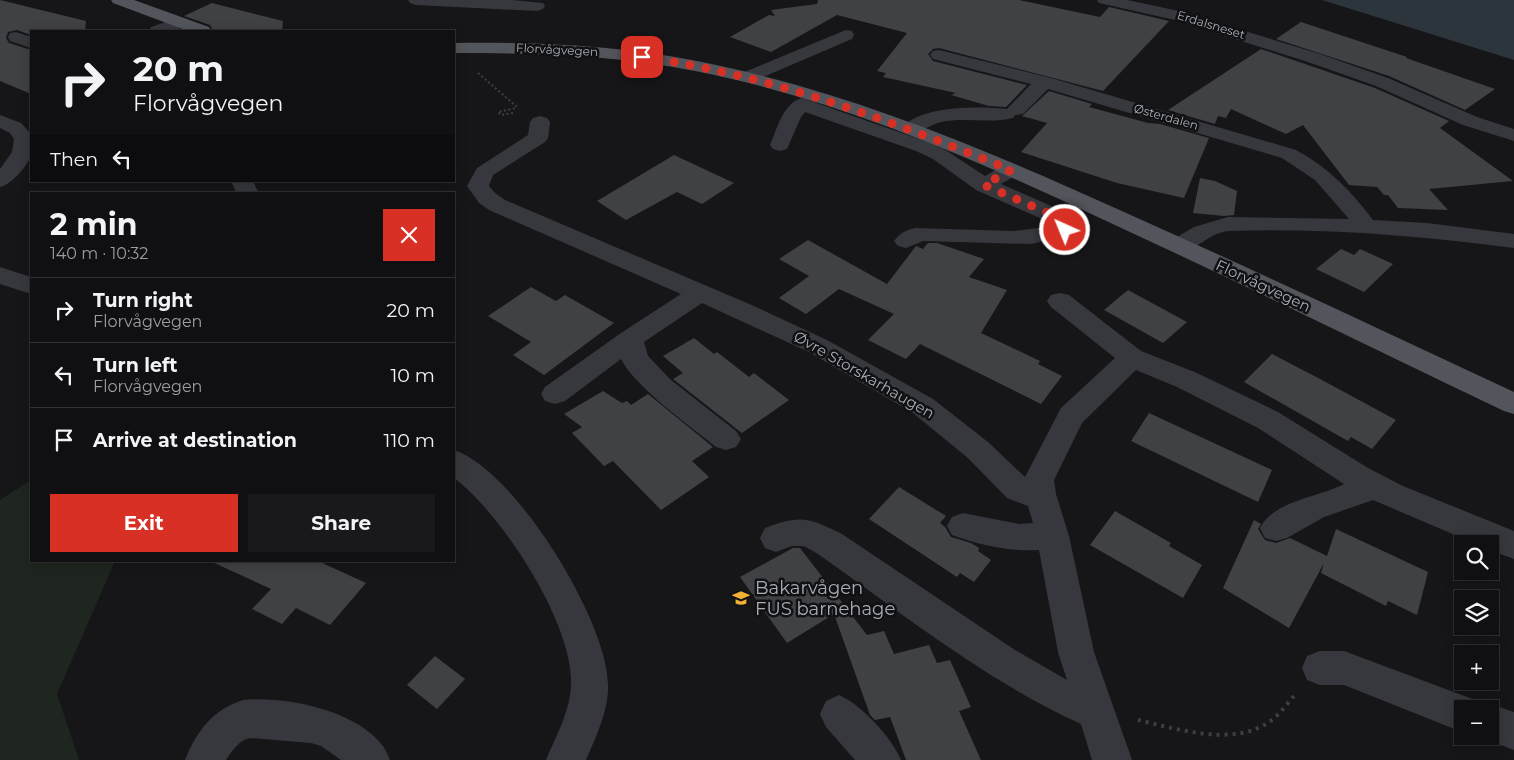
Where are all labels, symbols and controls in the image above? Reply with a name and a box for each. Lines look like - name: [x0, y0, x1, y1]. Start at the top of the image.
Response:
- street label: Erdalsneset: [1175, 7, 1247, 42]
- pin: [621, 36, 663, 78]
- street label: Florvågvegen: [516, 40, 598, 59]
- icon: arrive: [628, 43, 656, 71]
- text: 20 m: [133, 47, 224, 90]
- icon: right: [50, 50, 115, 115]
- text: Florvågvegen: [133, 90, 283, 117]
- street label: Østerdalen: [1132, 100, 1200, 133]
- icon: left: [108, 145, 136, 173]
- text: Then: [50, 148, 98, 171]
- position arrow: [1038, 203, 1090, 255]
- text: 2 min: [50, 206, 137, 243]
- button: close: [383, 209, 435, 261]
- text: 140 m · 10:32: [50, 244, 148, 263]
- street label: Florvågvegen: [1213, 255, 1314, 316]
- text: Turn right: [93, 289, 193, 312]
- icon: right: [50, 296, 78, 324]
- text: 20 m: [387, 299, 435, 322]
- text: Florvågvegen: [93, 312, 202, 331]
- street label: Øvre Storskarhaugen: [790, 326, 938, 423]
- text: Turn left: [93, 354, 178, 377]
- icon: left: [50, 361, 78, 389]
- text: 10 m: [390, 364, 435, 387]
- text: Florvågvegen: [93, 377, 202, 396]
- icon: arrive: [50, 426, 78, 454]
- text: Arrive at destination: [93, 429, 297, 452]
- text: 110 m: [384, 429, 435, 452]
- button: Exit: [50, 494, 238, 552]
- button: Share: [248, 494, 435, 552]
- map controls: [1454, 535, 1499, 745]
- button: search: [1454, 535, 1499, 580]
- place label: Bakarvågen FUS barnehage: [755, 577, 895, 620]
- school or university icon: Bakarvågen FUS barnehage: [731, 588, 751, 608]
- button: layers: [1454, 590, 1499, 635]
- button: +: [1454, 645, 1499, 690]
- button: −: [1454, 700, 1499, 745]

